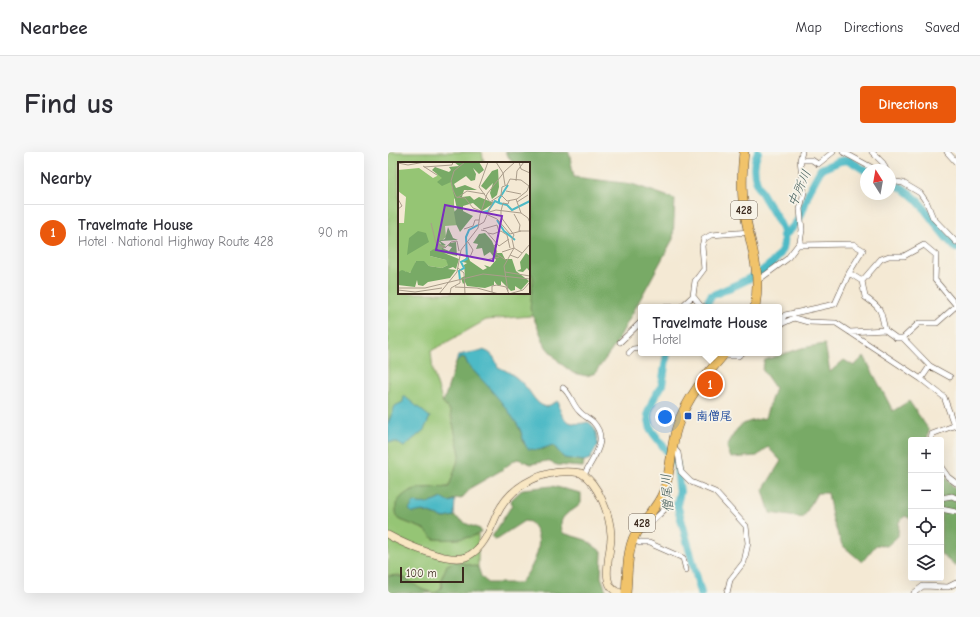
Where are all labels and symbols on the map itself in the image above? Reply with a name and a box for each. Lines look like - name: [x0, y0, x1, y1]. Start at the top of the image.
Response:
- inset map: [398, 162, 530, 294]
- north arrow: [860, 164, 896, 200]
- water label: 中所川: [784, 167, 814, 209]
- road number: 428: [731, 201, 757, 219]
- pin: 1: [697, 369, 723, 399]
- your location: [655, 407, 675, 427]
- place label: 南僧尾: [696, 409, 732, 423]
- marker: 南僧尾: [683, 411, 693, 421]
- water label: 僧尾川: [658, 473, 676, 513]
- road number: 428: [629, 514, 655, 532]
- scale bar: [400, 565, 464, 584]

